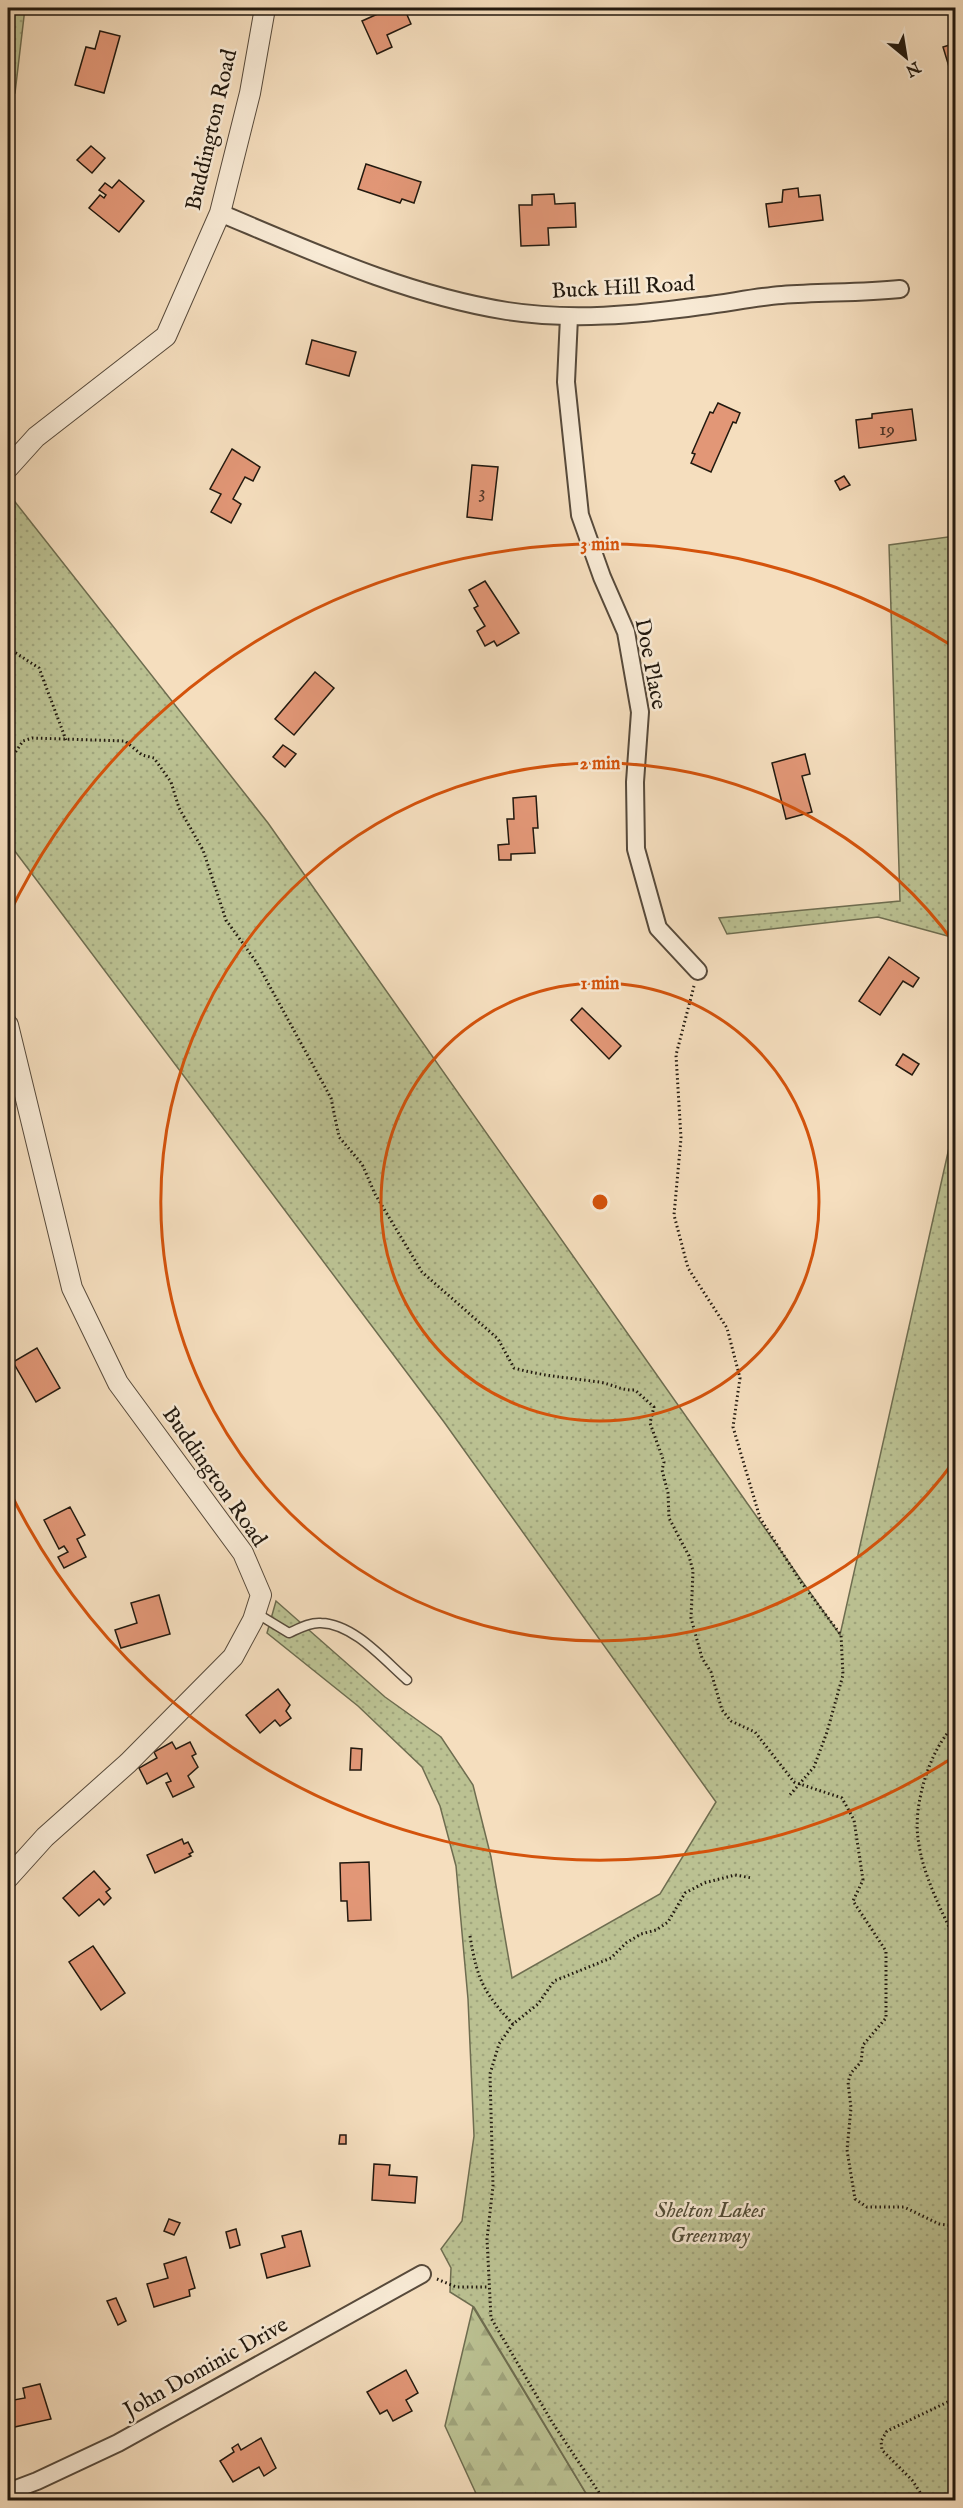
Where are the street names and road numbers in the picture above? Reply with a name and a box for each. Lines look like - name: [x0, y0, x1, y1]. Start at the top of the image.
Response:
- street label: Buddington Road: [180, 46, 244, 213]
- street label: Buck Hill Road: [551, 270, 696, 306]
- street label: Doe Place: [627, 616, 673, 712]
- street label: Buddington Road: [155, 1402, 273, 1553]
- street label: John Dominic Drive: [116, 2311, 293, 2426]

